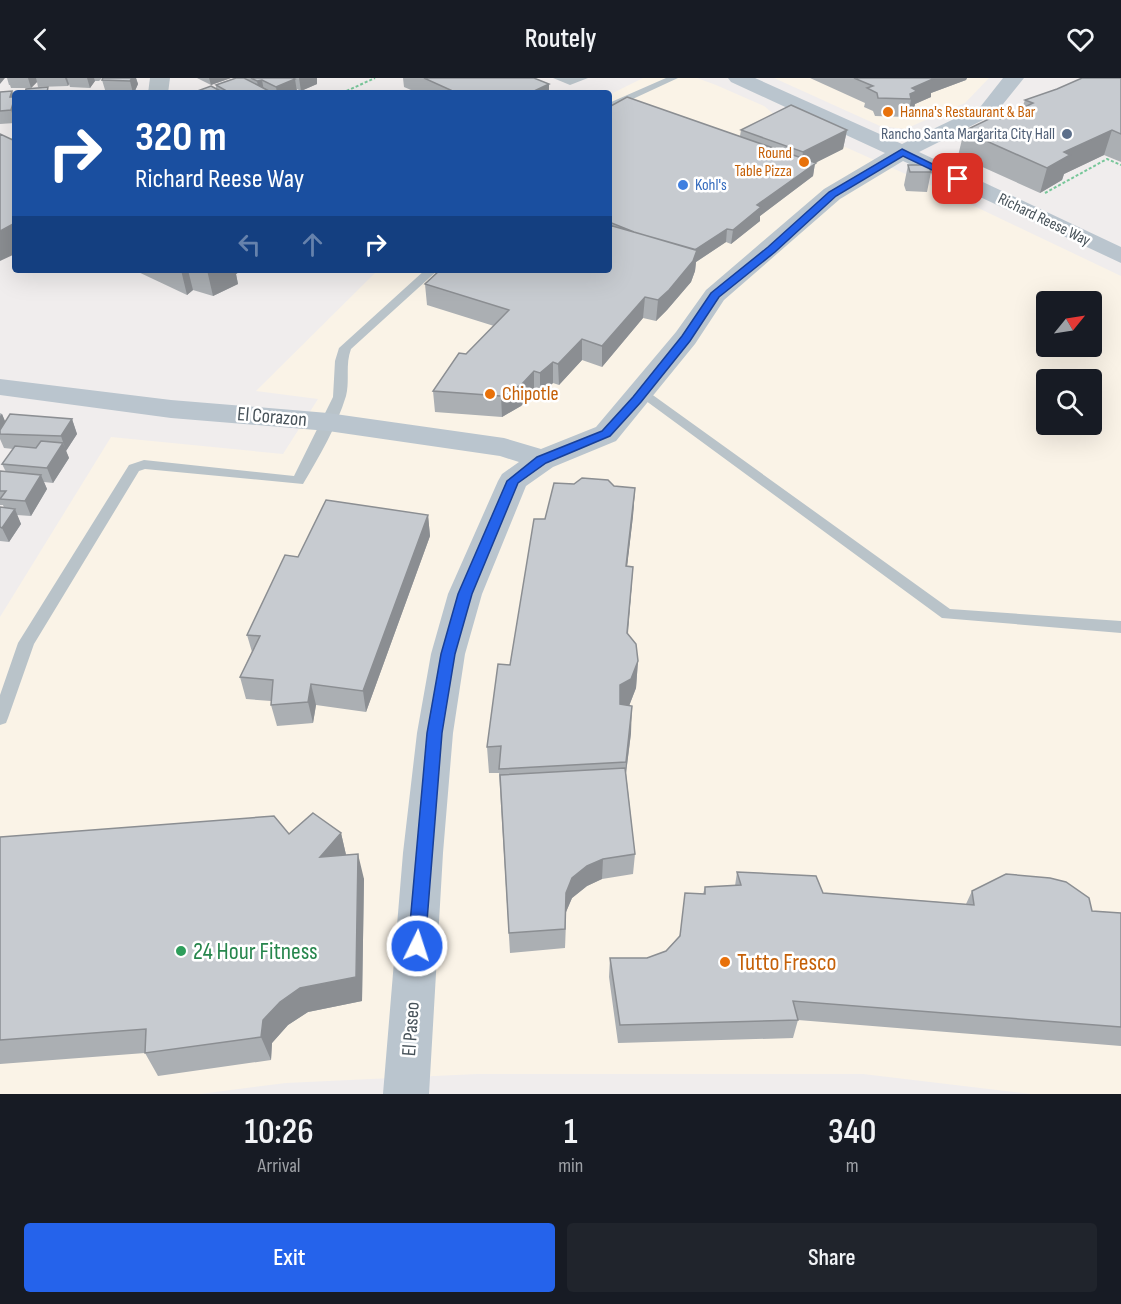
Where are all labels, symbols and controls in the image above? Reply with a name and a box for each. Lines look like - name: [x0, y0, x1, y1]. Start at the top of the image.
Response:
- icon: back: [24, 23, 57, 56]
- text: Routely: [525, 23, 596, 55]
- icon: heart: [1064, 23, 1097, 56]
- place label: Hanna's Restaurant & Bar: [900, 103, 1036, 122]
- marker: Hanna's Restaurant & Bar: [881, 105, 895, 119]
- text: 320 m: [135, 112, 227, 163]
- icon: right: [36, 114, 114, 192]
- place label: Rancho Santa Margarita City Hall: [881, 125, 1055, 144]
- marker: Rancho Santa Margarita City Hall: [1060, 127, 1074, 141]
- place label: Round Table Pizza: [734, 144, 792, 181]
- pin: [932, 153, 983, 204]
- marker: Round Table Pizza: [797, 155, 811, 169]
- icon: arrive: [941, 162, 974, 195]
- text: Richard Reese Way: [135, 163, 304, 195]
- place label: Kohl's: [695, 176, 727, 195]
- marker: Kohl's: [676, 178, 690, 192]
- street label: Richard Reese Way: [995, 189, 1093, 251]
- icon: left: [233, 228, 266, 261]
- icon: ahead: [296, 228, 329, 261]
- icon: right: [359, 228, 392, 261]
- north arrow: [1036, 291, 1102, 357]
- map controls: [1036, 291, 1102, 435]
- button: search: [1036, 369, 1102, 435]
- place label: Chipotle: [502, 382, 558, 406]
- marker: Chipotle: [483, 387, 497, 401]
- street label: El Corazon: [236, 402, 308, 432]
- position arrow: [385, 914, 449, 978]
- place label: 24 Hour Fitness: [193, 937, 318, 966]
- marker: 24 Hour Fitness: [174, 944, 188, 958]
- place label: Tutto Fresco: [737, 948, 837, 977]
- marker: Tutto Fresco: [718, 955, 732, 969]
- street label: El Paseo: [397, 1001, 425, 1057]
- text: 10:26: [245, 1111, 314, 1154]
- text: 1: [564, 1111, 578, 1154]
- text: 340: [828, 1111, 876, 1154]
- text: Arrival: [258, 1154, 301, 1178]
- text: min: [558, 1154, 583, 1178]
- text: m: [846, 1154, 859, 1178]
- button: Exit: [24, 1223, 555, 1292]
- button: Share: [567, 1223, 1097, 1292]

